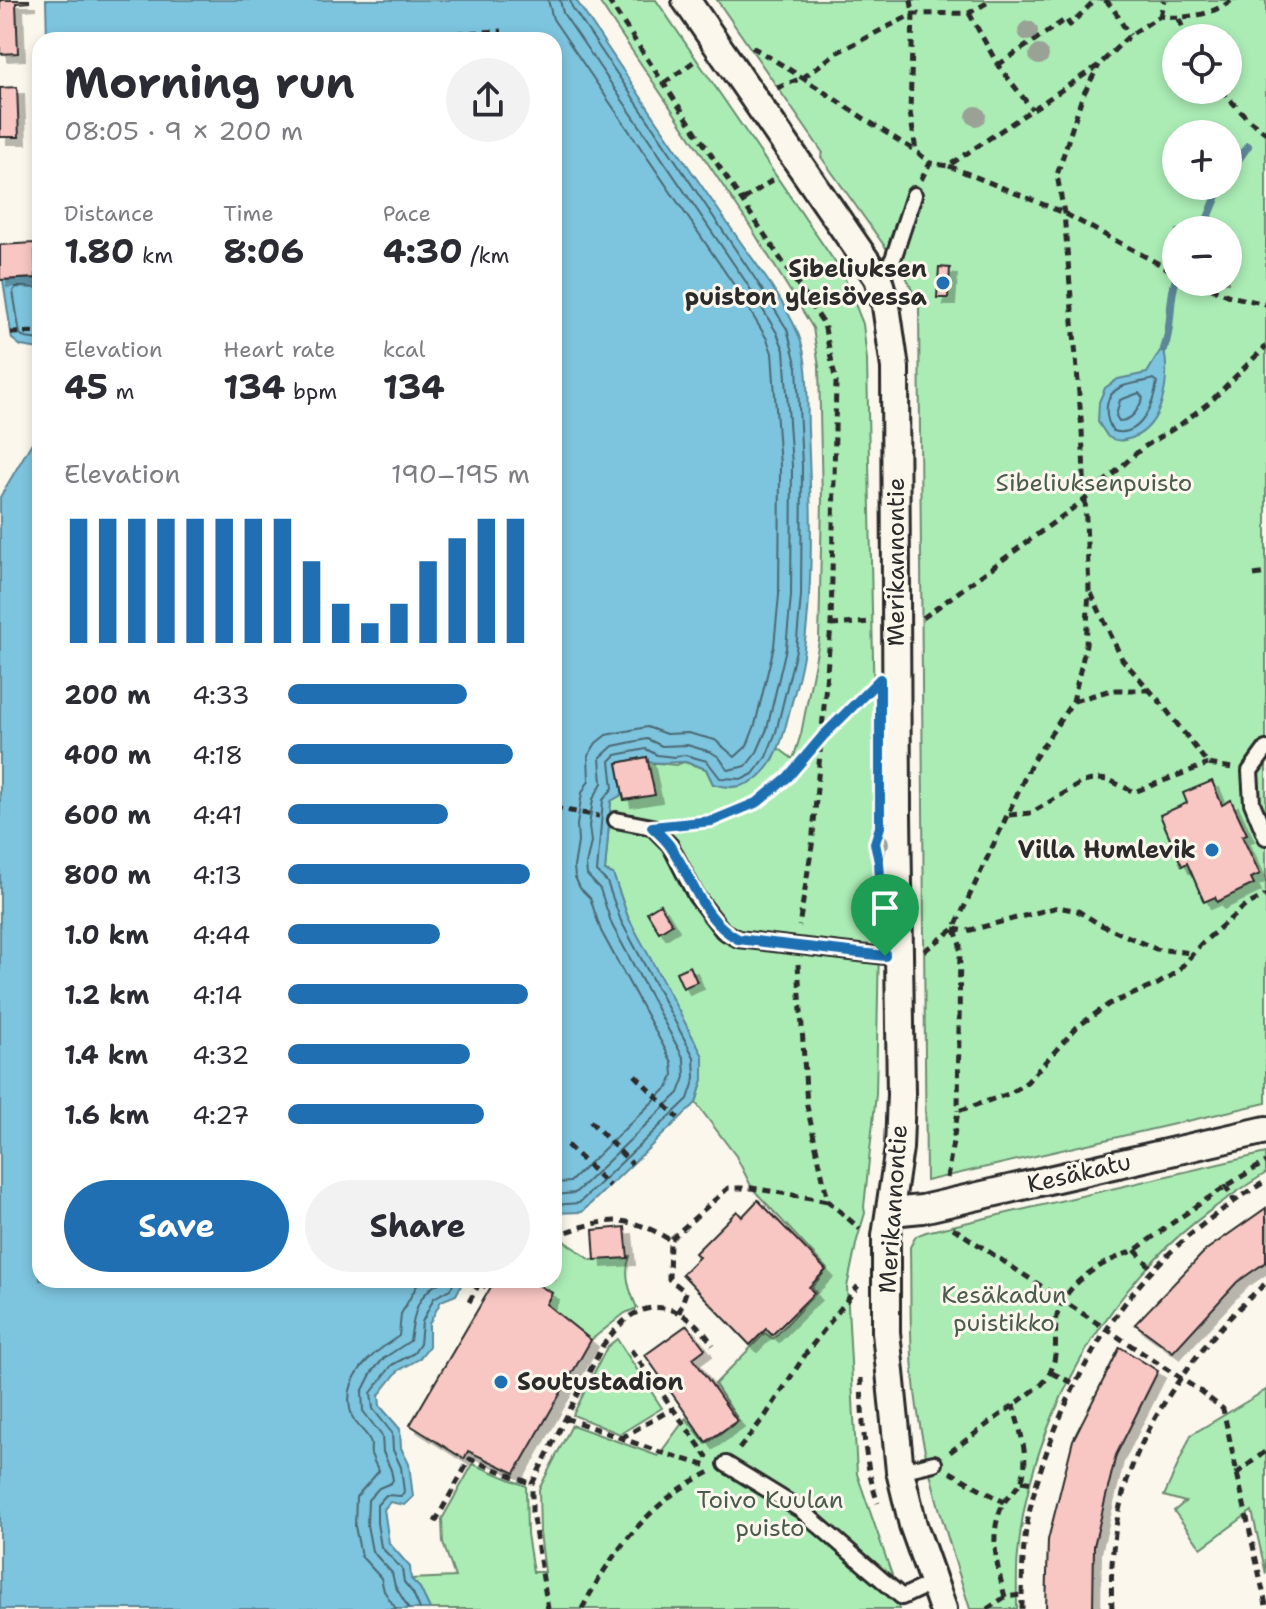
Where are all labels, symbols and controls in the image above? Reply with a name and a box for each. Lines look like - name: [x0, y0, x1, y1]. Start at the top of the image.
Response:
- map controls: [1162, 24, 1242, 296]
- button: locate: [1162, 24, 1242, 104]
- text: Morning run: [64, 53, 355, 112]
- button: share: [446, 58, 530, 142]
- text: 08:05 · 9 × 200 m: [64, 113, 303, 148]
- button: +: [1162, 120, 1242, 200]
- text: Distance: [64, 199, 154, 228]
- text: Time: [223, 199, 274, 228]
- text: Pace: [383, 199, 431, 228]
- button: −: [1162, 216, 1242, 296]
- text: 1.80: [64, 228, 135, 274]
- text: 8:06: [223, 228, 304, 274]
- text: 4:30: [383, 228, 463, 274]
- text: km: [135, 241, 173, 270]
- text: /km: [463, 241, 510, 270]
- place label: Sibeliuksen puiston yleisövessa: [685, 253, 928, 313]
- marker: Sibeliuksen puiston yleisövessa: [934, 274, 952, 292]
- text: Elevation: [64, 335, 162, 364]
- text: Heart rate: [223, 335, 335, 364]
- text: kcal: [383, 335, 425, 364]
- text: 45: [64, 364, 108, 410]
- text: 134: [223, 364, 285, 410]
- text: 134: [383, 364, 445, 410]
- text: m: [108, 377, 134, 406]
- text: bpm: [285, 377, 337, 406]
- text: Elevation: [64, 456, 180, 491]
- text: 190–195 m: [391, 456, 530, 491]
- park label: Sibeliuksenpuisto: [996, 467, 1192, 499]
- street label: Merikannontie: [880, 477, 912, 647]
- text: 200 m: [64, 677, 151, 712]
- text: 4:33: [192, 677, 250, 712]
- text: 400 m: [64, 737, 151, 772]
- text: 4:18: [192, 737, 243, 772]
- text: 600 m: [64, 797, 151, 832]
- text: 4:41: [192, 797, 243, 832]
- place label: Villa Humlevik: [1018, 834, 1196, 866]
- marker: Villa Humlevik: [1203, 841, 1221, 859]
- text: 800 m: [64, 857, 151, 892]
- text: 4:13: [192, 857, 242, 892]
- pin: [851, 874, 919, 956]
- icon: arrive: [863, 886, 907, 930]
- text: 1.0 km: [64, 917, 149, 952]
- text: 4:44: [192, 917, 250, 952]
- text: 1.2 km: [64, 977, 149, 1012]
- text: 4:14: [192, 977, 242, 1012]
- text: 1.4 km: [64, 1037, 148, 1072]
- text: 4:32: [192, 1037, 250, 1072]
- text: 1.6 km: [64, 1097, 149, 1132]
- text: 4:27: [192, 1097, 250, 1132]
- street label: Merikannontie: [871, 1124, 915, 1294]
- street label: Kesäkatu: [1024, 1146, 1134, 1200]
- button: Save: [64, 1180, 289, 1272]
- button: Share: [305, 1180, 530, 1272]
- park label: Kesäkadun puistikko: [941, 1279, 1067, 1339]
- place label: Soutustadion: [517, 1366, 683, 1398]
- marker: Soutustadion: [492, 1373, 510, 1391]
- park label: Toivo Kuulan puisto: [697, 1484, 843, 1544]

